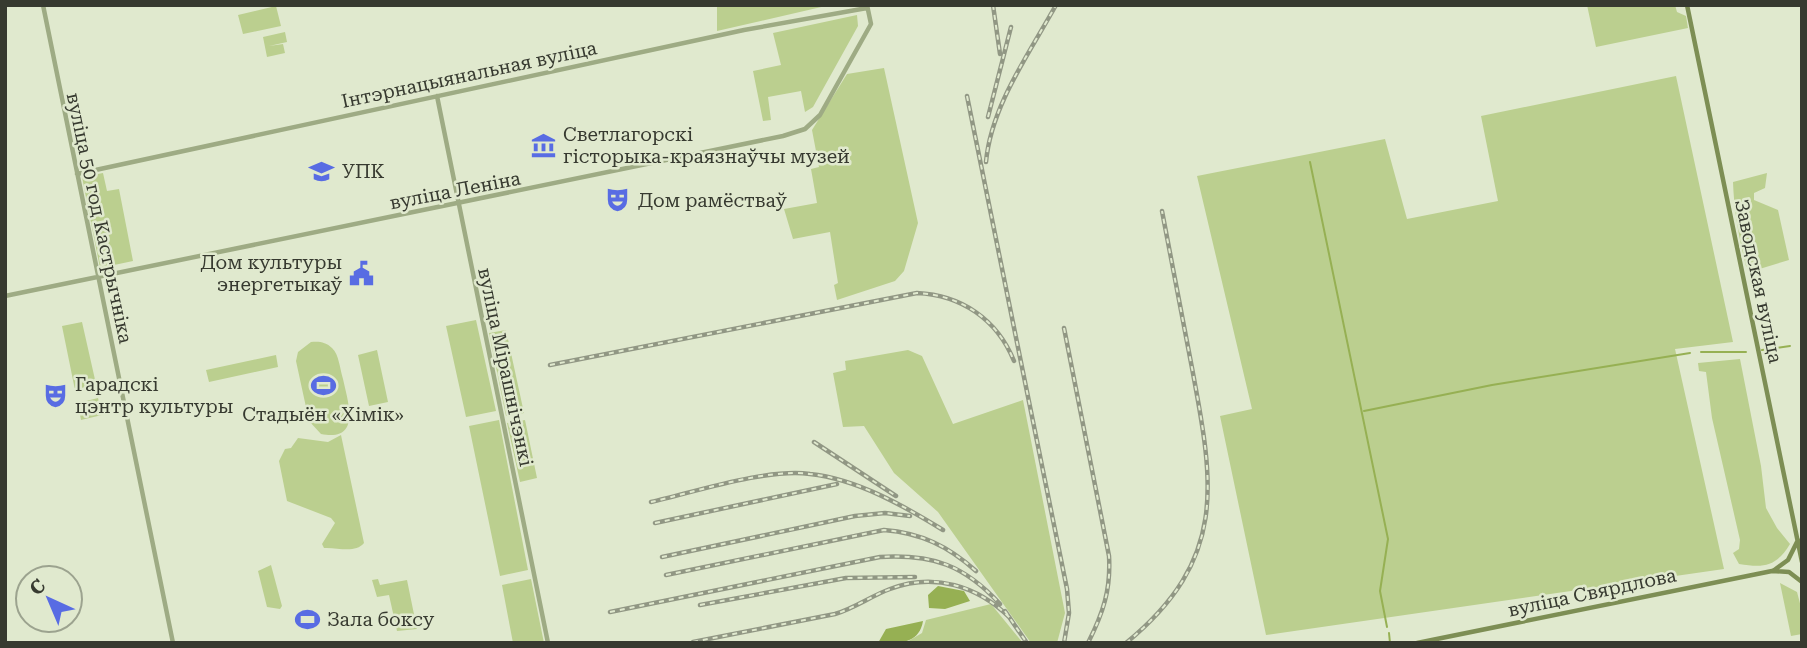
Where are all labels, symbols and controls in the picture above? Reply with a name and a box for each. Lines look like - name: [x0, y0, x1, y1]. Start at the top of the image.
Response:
- street label: Інтэрнацыянальная вуліца: [339, 36, 600, 113]
- street label: вуліца 50 год Кастрычніка: [62, 91, 137, 346]
- place label: Светлагорскі гісторыка-краязнаўчы музей: [563, 123, 850, 168]
- museum icon: Светлагорскі гісторыка-краязнаўчы музей: [529, 131, 557, 159]
- school or university icon: УПК: [308, 157, 336, 185]
- place label: УПК: [342, 160, 385, 183]
- street label: вуліца Леніна: [388, 166, 523, 214]
- theatre icon: Дом рамёстваў: [604, 186, 632, 214]
- place label: Дом рамёстваў: [638, 189, 787, 212]
- street label: Заводская вуліца: [1730, 197, 1787, 366]
- place label: Дом культуры энергетыкаў: [200, 251, 343, 296]
- public building icon: Дом культуры энергетыкаў: [348, 259, 376, 287]
- street label: вуліца Мірашнічэнкі: [473, 266, 538, 469]
- sports icon: Стадыён «Хімік»: [309, 372, 337, 400]
- place label: Гарадскі цэнтр культуры: [75, 373, 233, 418]
- theatre icon: Гарадскі цэнтр культуры: [41, 381, 69, 409]
- place label: Стадыён «Хімік»: [242, 403, 404, 426]
- street label: вуліца Свярдлова: [1506, 563, 1679, 622]
- north arrow: [14, 564, 84, 634]
- text: С: [25, 574, 50, 600]
- sports icon: Зала боксу: [293, 605, 321, 633]
- place label: Зала боксу: [327, 608, 435, 631]

